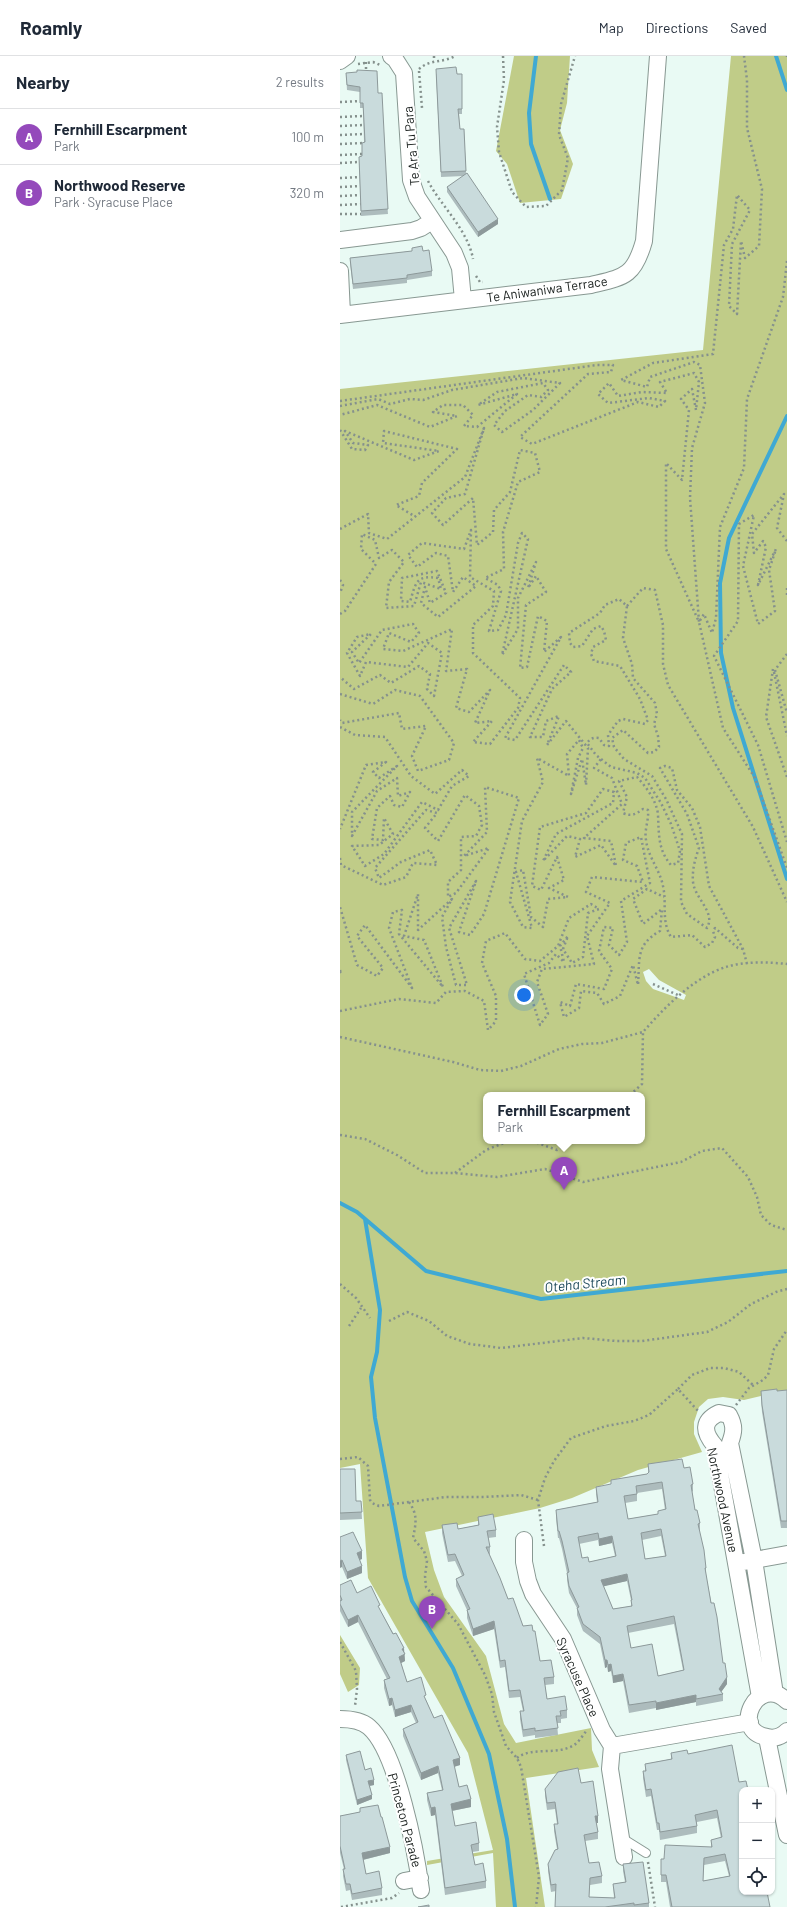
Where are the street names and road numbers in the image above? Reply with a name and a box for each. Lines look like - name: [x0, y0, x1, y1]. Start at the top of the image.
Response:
- street label: Te Ara Tu Para: [400, 105, 422, 187]
- street label: Te Aniwaniwa Terrace: [485, 273, 609, 305]
- street label: Northwood Avenue: [704, 1446, 742, 1554]
- street label: Syracuse Place: [553, 1635, 603, 1719]
- street label: Princeton Parade: [385, 1771, 425, 1869]

